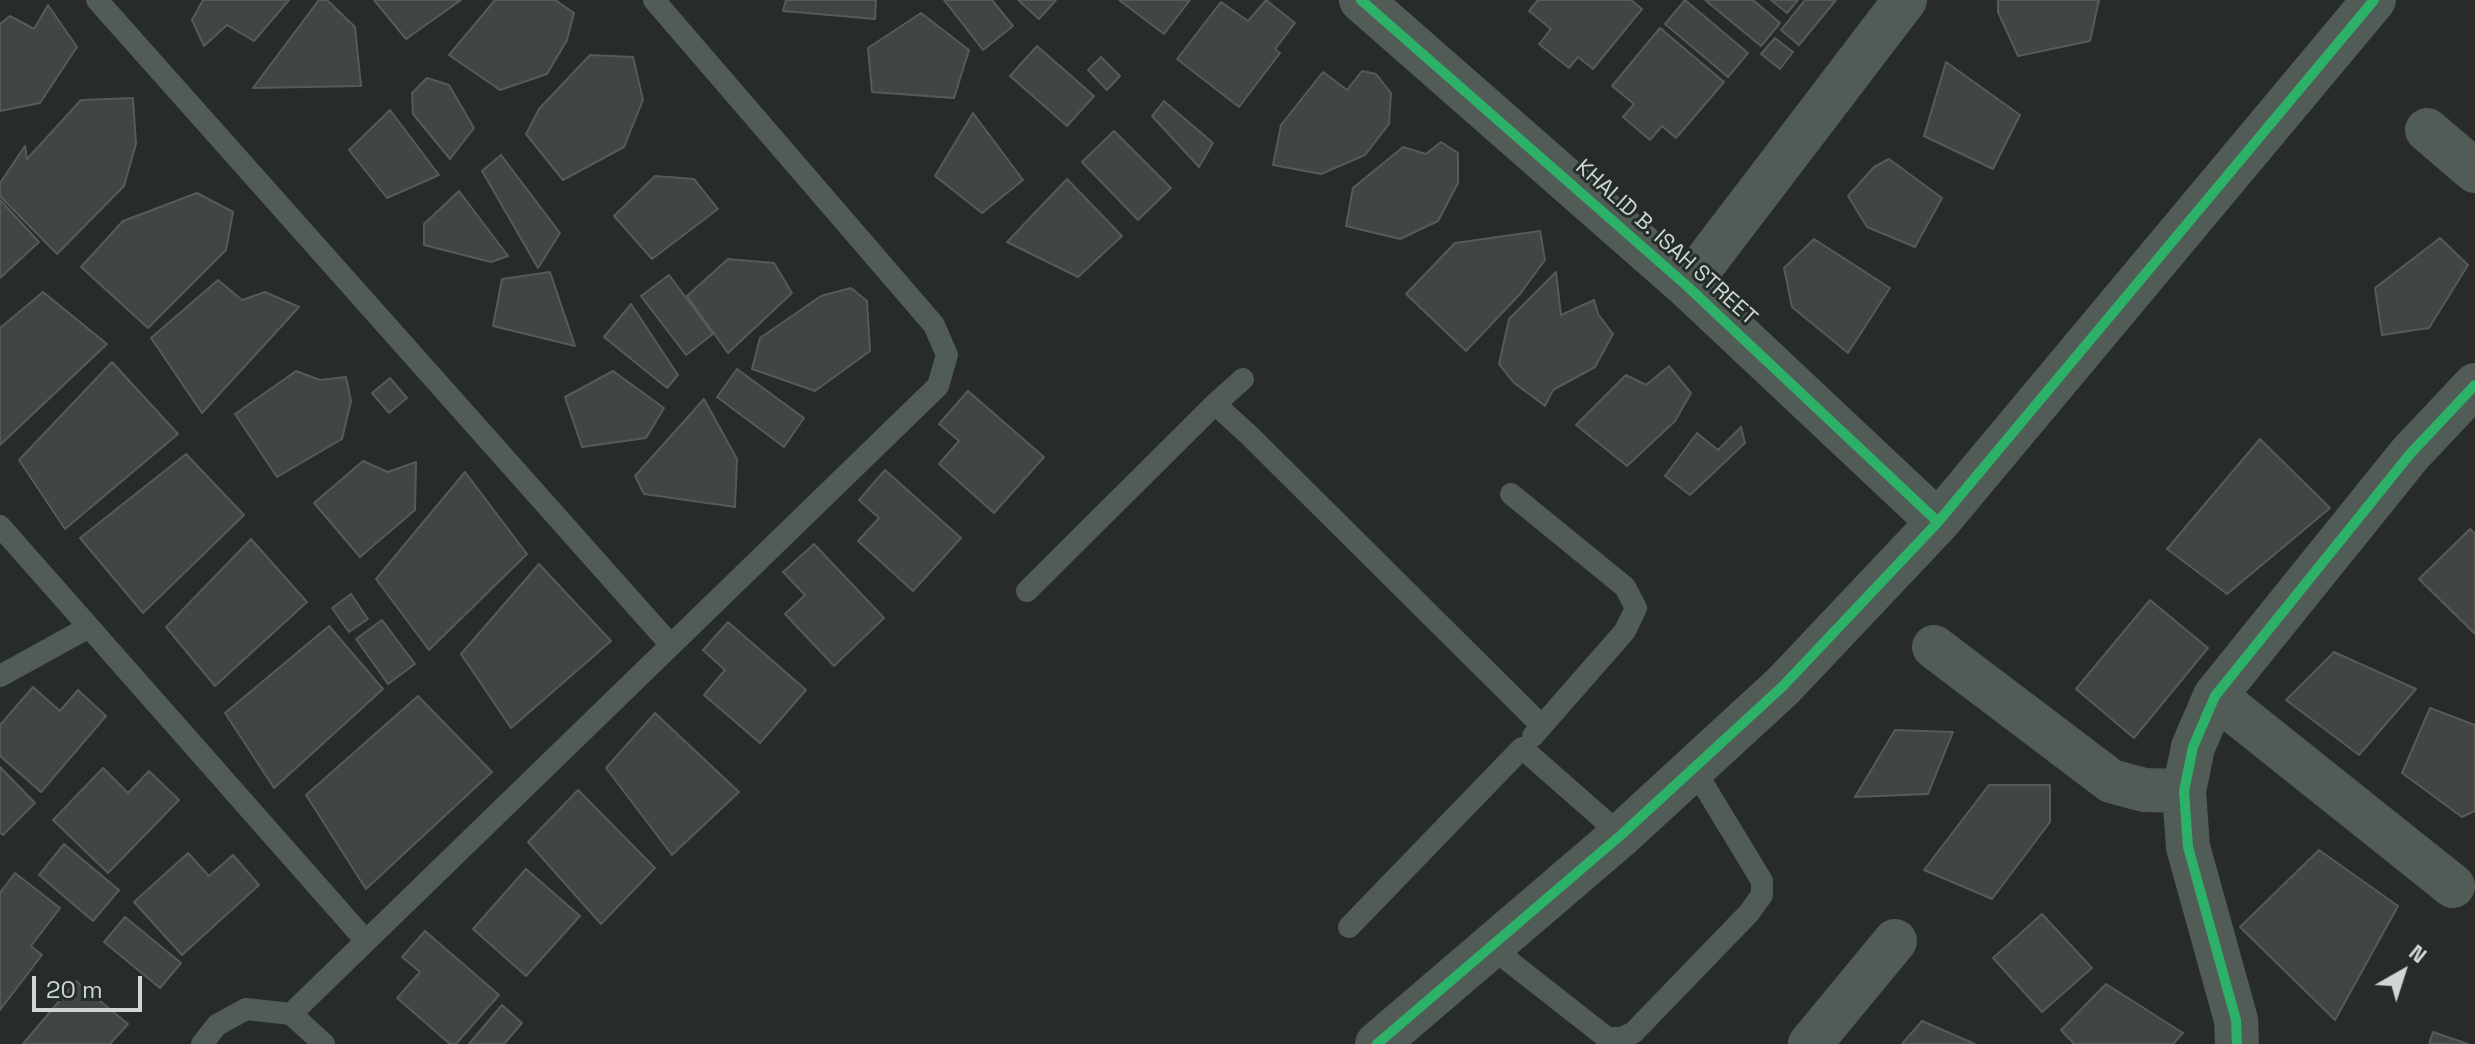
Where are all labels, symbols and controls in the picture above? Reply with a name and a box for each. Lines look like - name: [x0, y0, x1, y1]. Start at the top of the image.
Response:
- street label: KHALID B. ISAH STREET: [1570, 155, 1762, 331]
- north arrow: [2363, 932, 2443, 1012]
- text: N: [2404, 938, 2433, 969]
- scale bar: [36, 960, 146, 1010]
- text: 20 m: [46, 974, 103, 1005]

